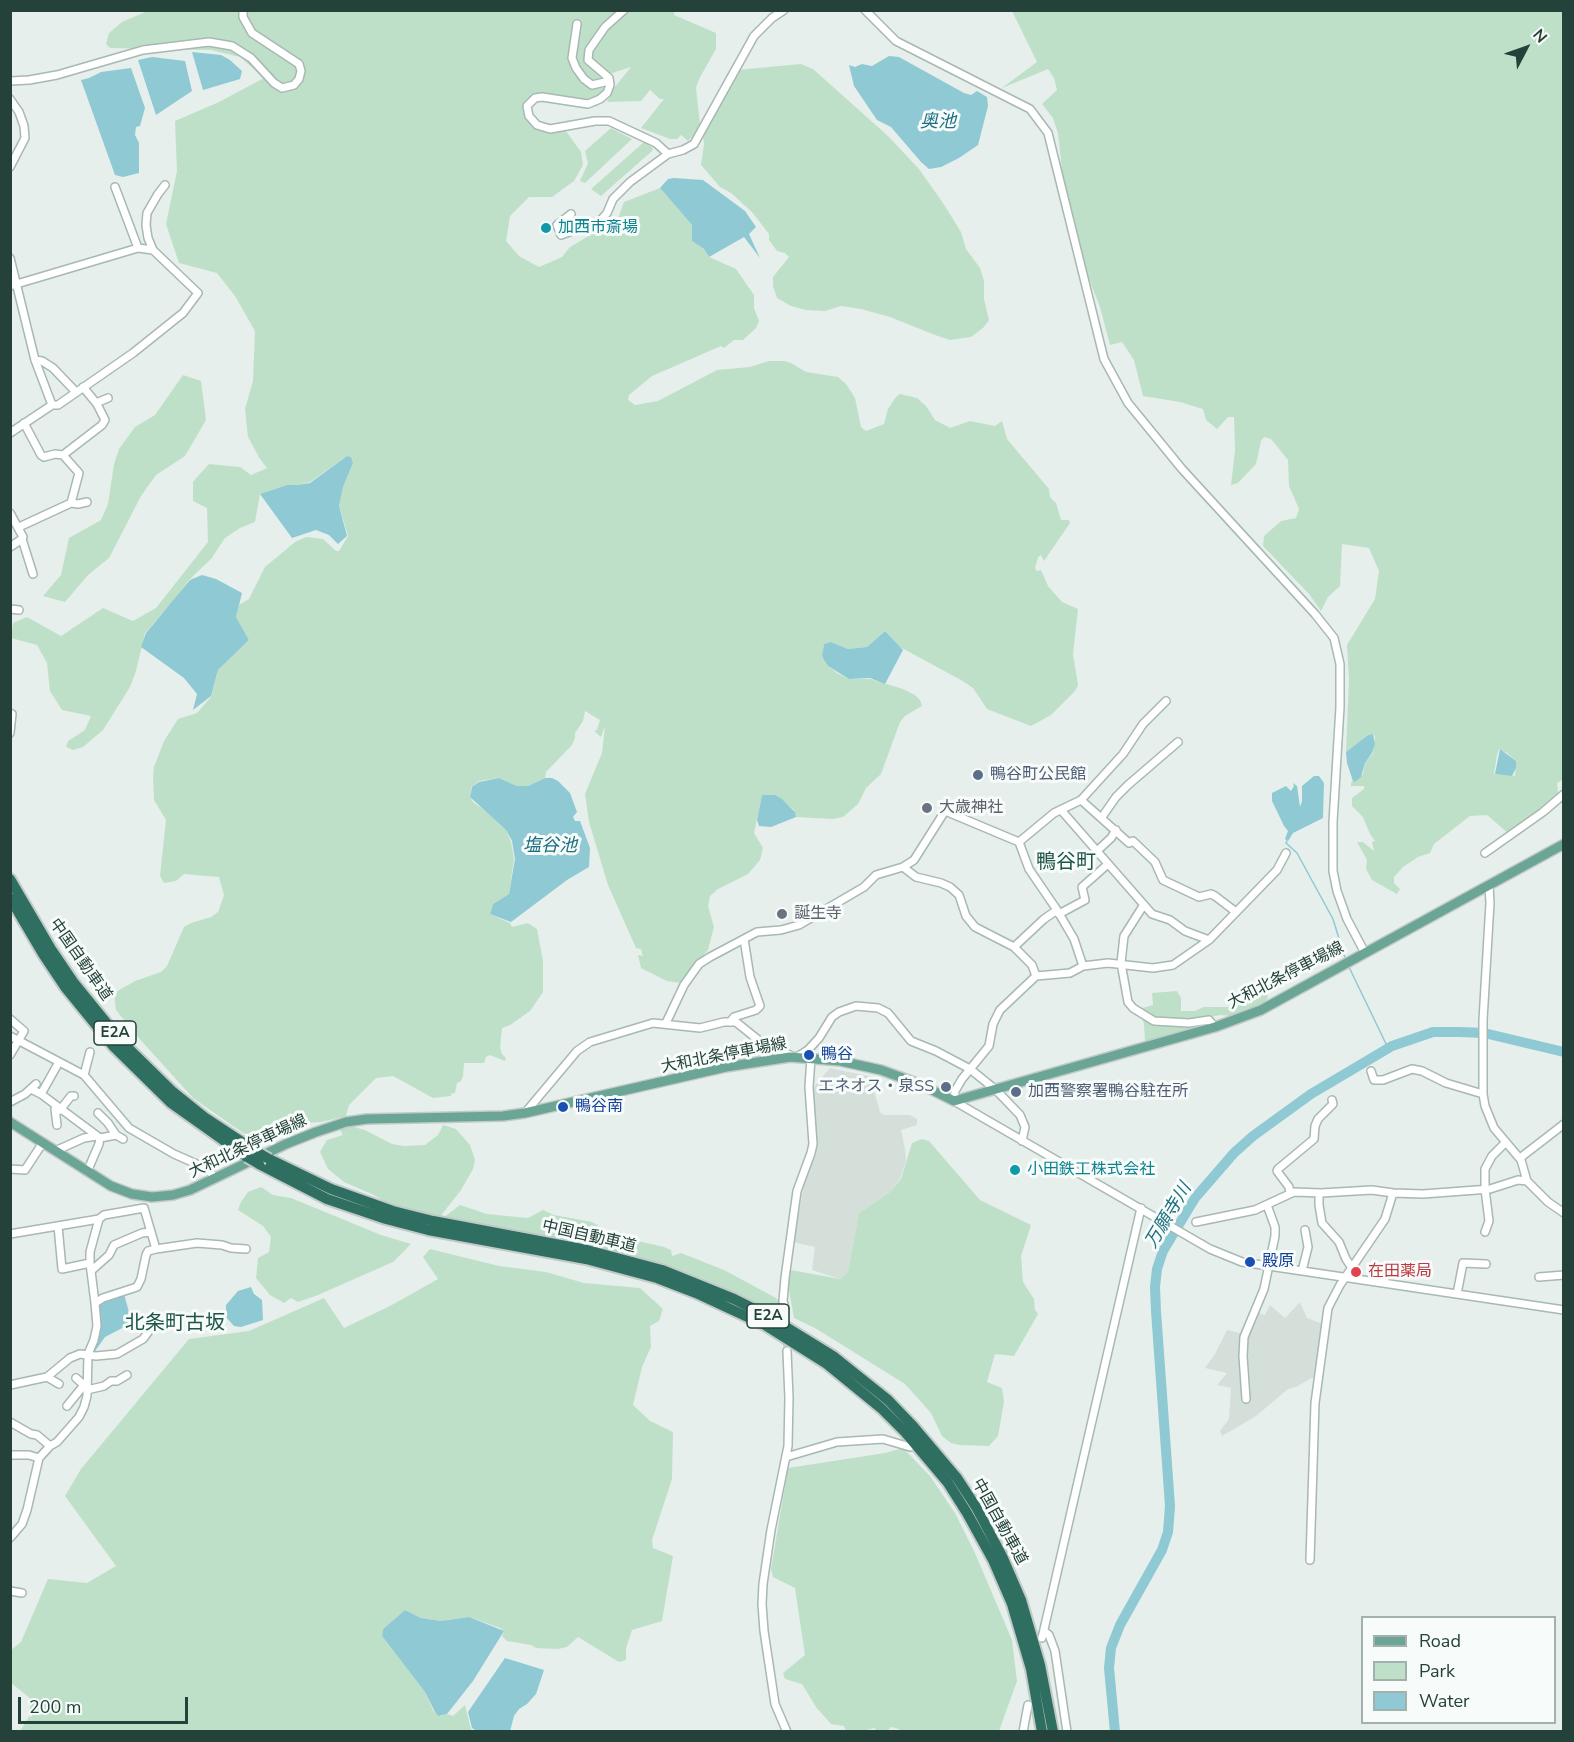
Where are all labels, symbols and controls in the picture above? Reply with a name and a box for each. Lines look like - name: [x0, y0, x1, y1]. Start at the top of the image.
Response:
- north arrow: [1496, 18, 1556, 78]
- text: N: [1527, 24, 1552, 48]
- water label: 奥池: [920, 112, 956, 134]
- place label: 加西市斎場: [558, 218, 638, 238]
- marker: 加西市斎場: [539, 221, 553, 235]
- place label: 鴨谷町公民館: [990, 765, 1086, 785]
- marker: 鴨谷町公民館: [971, 768, 985, 782]
- place label: 大歳神社: [939, 798, 1003, 818]
- marker: 大歳神社: [920, 801, 934, 815]
- water label: 塩谷池: [523, 836, 577, 858]
- district label: 鴨谷町: [1036, 851, 1096, 875]
- place label: 誕生寺: [794, 904, 842, 924]
- marker: 誕生寺: [775, 907, 789, 921]
- street label: 中国自動車道: [45, 915, 115, 1005]
- street label: 大和北条停車場線: [1225, 938, 1347, 1014]
- road number: E2A: [94, 1021, 136, 1045]
- street label: 大和北条停車場線: [659, 1034, 789, 1078]
- place label: 鴨谷: [821, 1045, 853, 1065]
- marker: 鴨谷: [802, 1048, 816, 1062]
- place label: エネオス・泉SS: [818, 1077, 934, 1097]
- marker: エネオス・泉SS: [939, 1080, 953, 1094]
- place label: 加西警察署鴨谷駐在所: [1028, 1082, 1188, 1102]
- marker: 加西警察署鴨谷駐在所: [1009, 1085, 1023, 1099]
- place label: 鴨谷南: [575, 1097, 623, 1117]
- marker: 鴨谷南: [556, 1100, 570, 1114]
- street label: 大和北条停車場線: [186, 1111, 310, 1183]
- place label: 小田鉄工株式会社: [1027, 1160, 1155, 1180]
- marker: 小田鉄工株式会社: [1008, 1163, 1022, 1177]
- water label: 万願寺川: [1141, 1180, 1197, 1252]
- street label: 中国自動車道: [540, 1217, 638, 1257]
- place label: 殿原: [1262, 1252, 1294, 1272]
- marker: 殿原: [1243, 1255, 1257, 1269]
- place label: 在田薬局: [1368, 1262, 1432, 1282]
- marker: 在田薬局: [1349, 1265, 1363, 1279]
- road number: E2A: [747, 1304, 789, 1328]
- district label: 北条町古坂: [125, 1312, 225, 1336]
- street label: 中国自動車道: [967, 1475, 1031, 1569]
- legend: [1361, 1616, 1556, 1724]
- text: Road: [1419, 1629, 1461, 1653]
- text: Park: [1419, 1659, 1455, 1683]
- scale bar: [21, 1685, 190, 1723]
- text: Water: [1419, 1689, 1470, 1713]
- text: 200 m: [29, 1695, 81, 1719]

